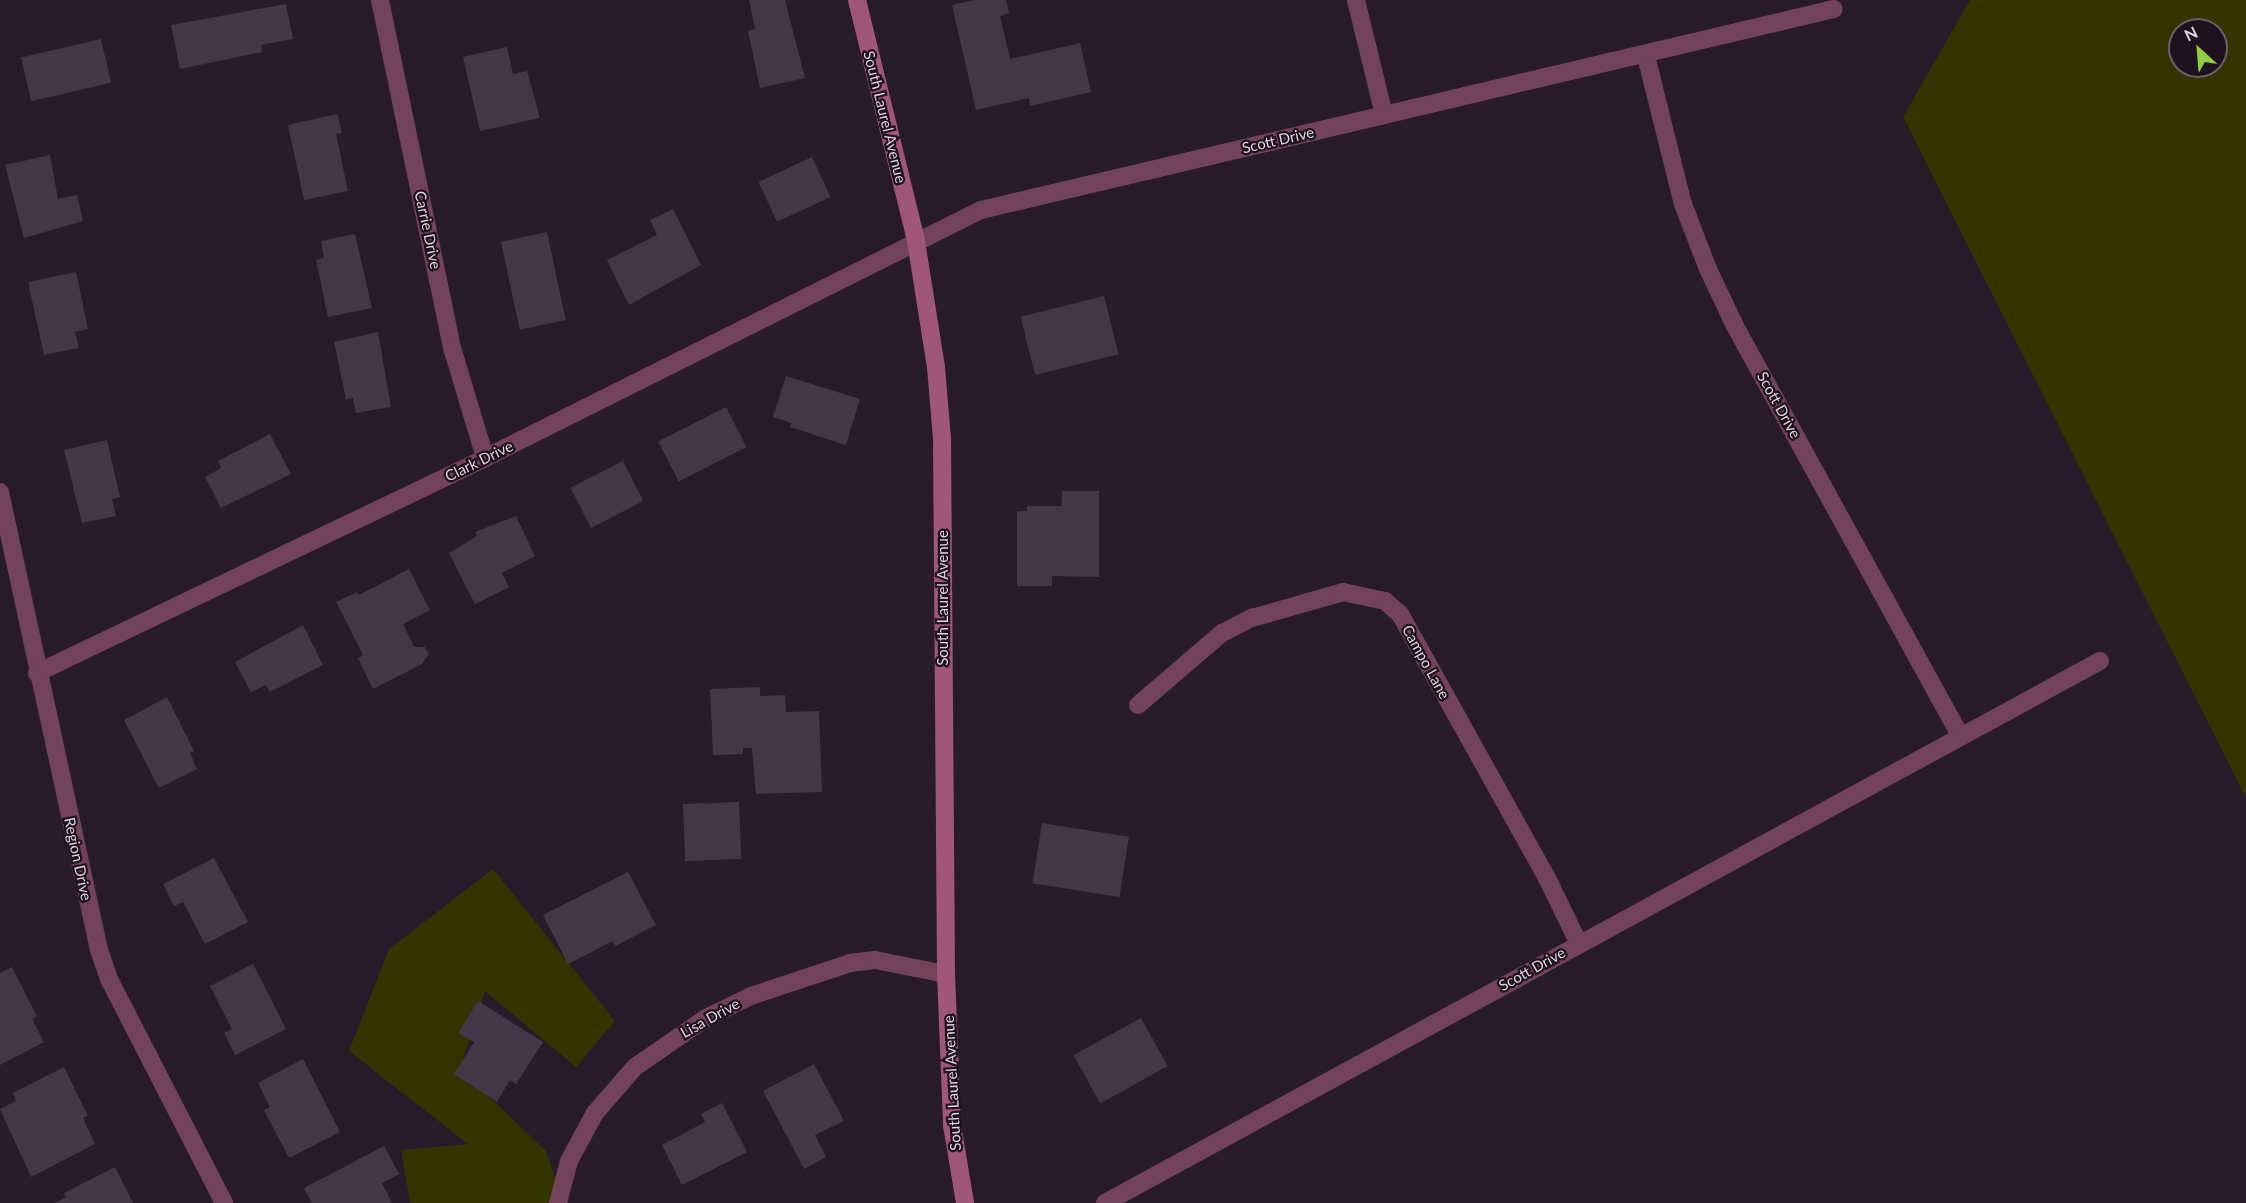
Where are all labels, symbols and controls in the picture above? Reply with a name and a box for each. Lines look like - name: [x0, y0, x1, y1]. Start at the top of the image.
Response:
- north arrow: [2168, 18, 2228, 78]
- text: N: [2181, 22, 2200, 44]
- street label: South Laurel Avenue: [860, 49, 910, 185]
- street label: Scott Drive: [1240, 123, 1316, 157]
- street label: Carrie Drive: [411, 189, 445, 271]
- street label: Scott Drive: [1753, 369, 1805, 441]
- street label: Clark Drive: [442, 437, 516, 485]
- street label: South Laurel Avenue: [934, 530, 952, 666]
- street label: Campo Lane: [1398, 622, 1454, 702]
- street label: Region Drive: [60, 816, 96, 902]
- street label: Scott Drive: [1496, 943, 1568, 995]
- street label: Lisa Drive: [677, 994, 743, 1042]
- street label: South Laurel Avenue: [939, 1015, 965, 1151]

